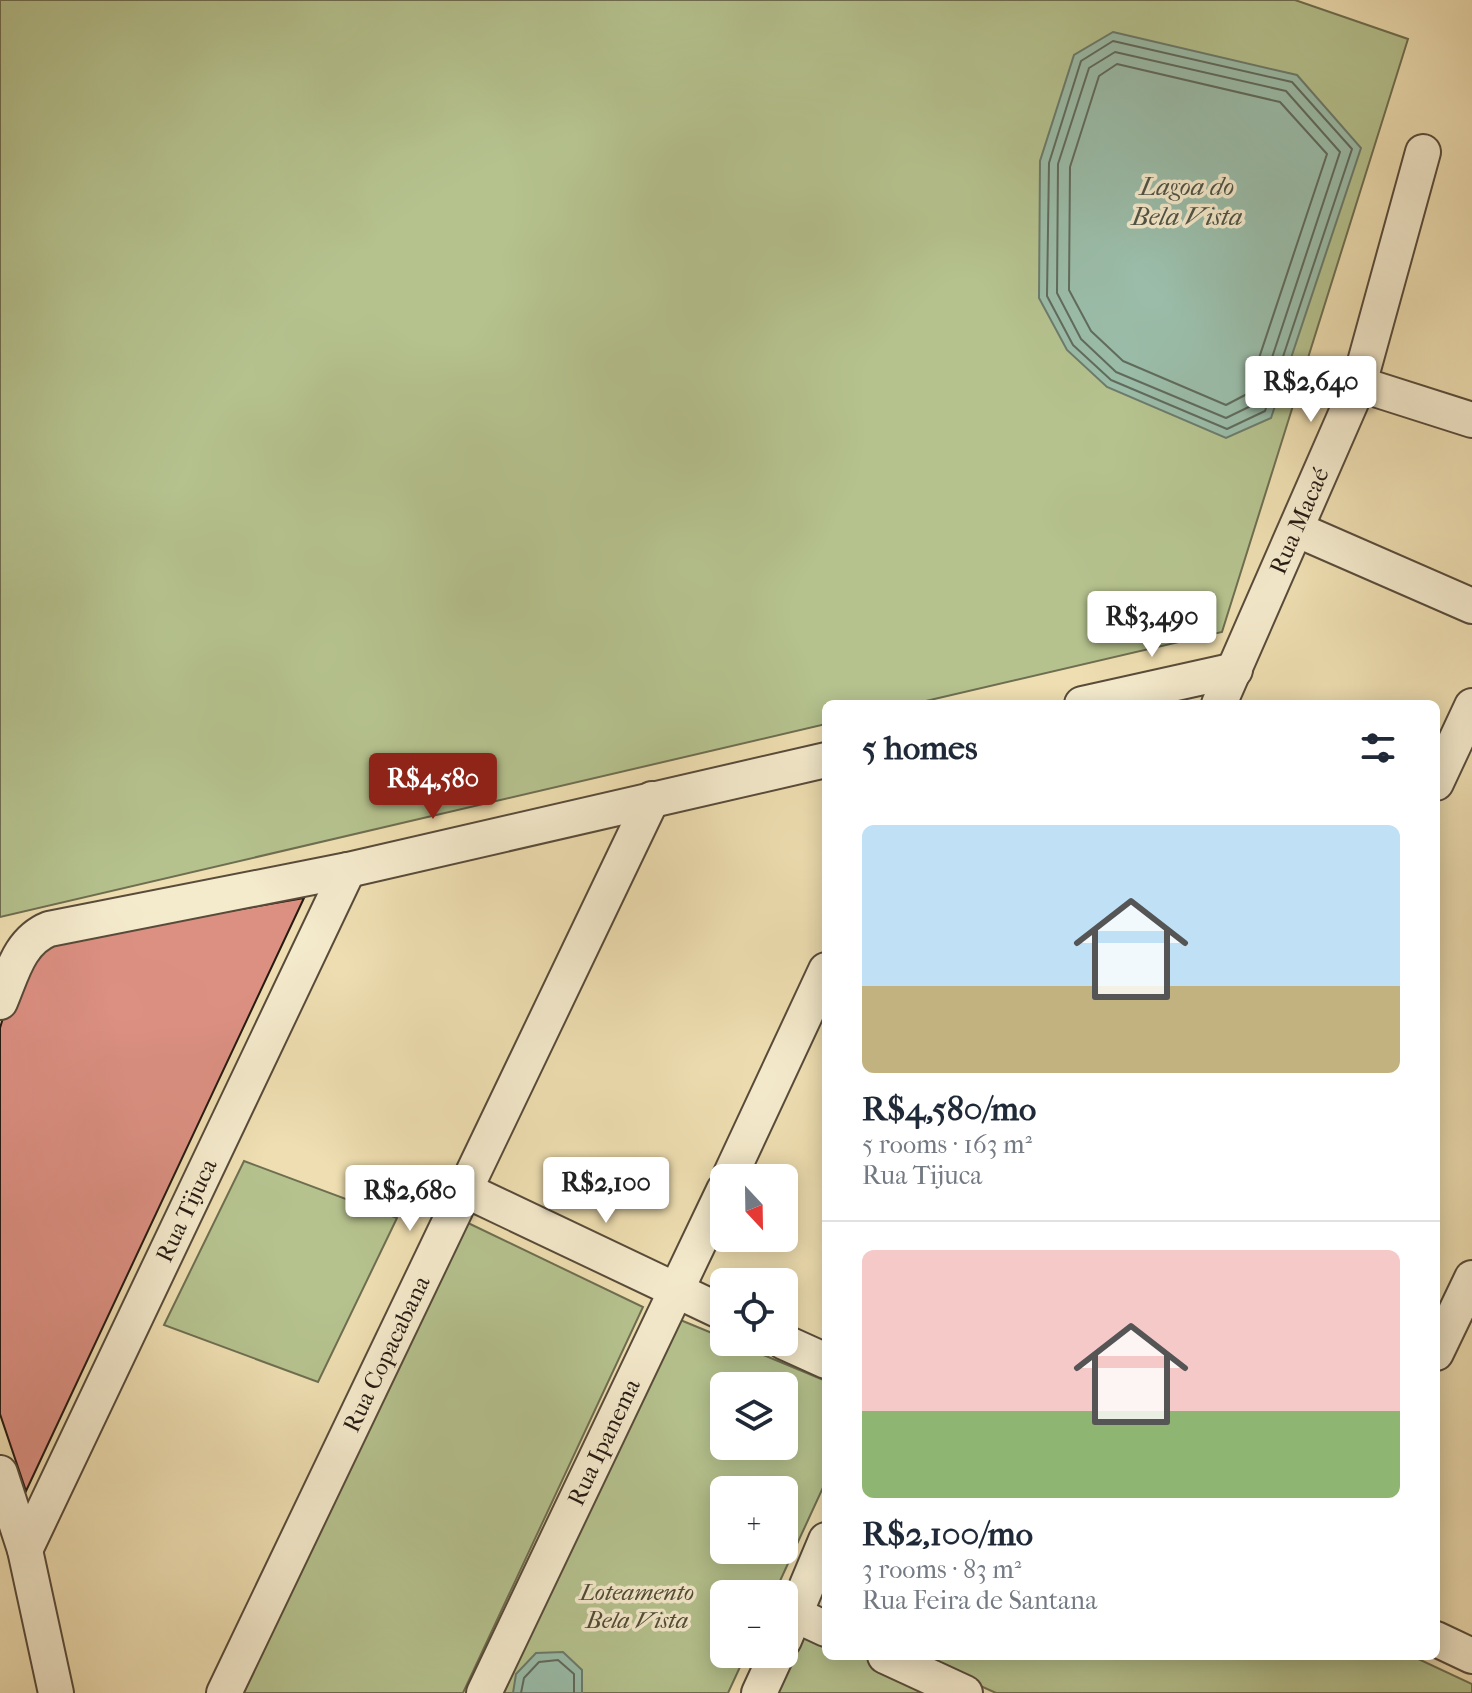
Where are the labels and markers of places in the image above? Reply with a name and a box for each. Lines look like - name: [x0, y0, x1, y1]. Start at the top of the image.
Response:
- pin: R$2,640: [1237, 356, 1385, 424]
- pin: R$3,490: [1078, 591, 1226, 659]
- pin: R$4,580: [359, 753, 507, 821]
- pin: R$2,100: [532, 1157, 680, 1225]
- pin: R$2,680: [336, 1165, 484, 1233]

